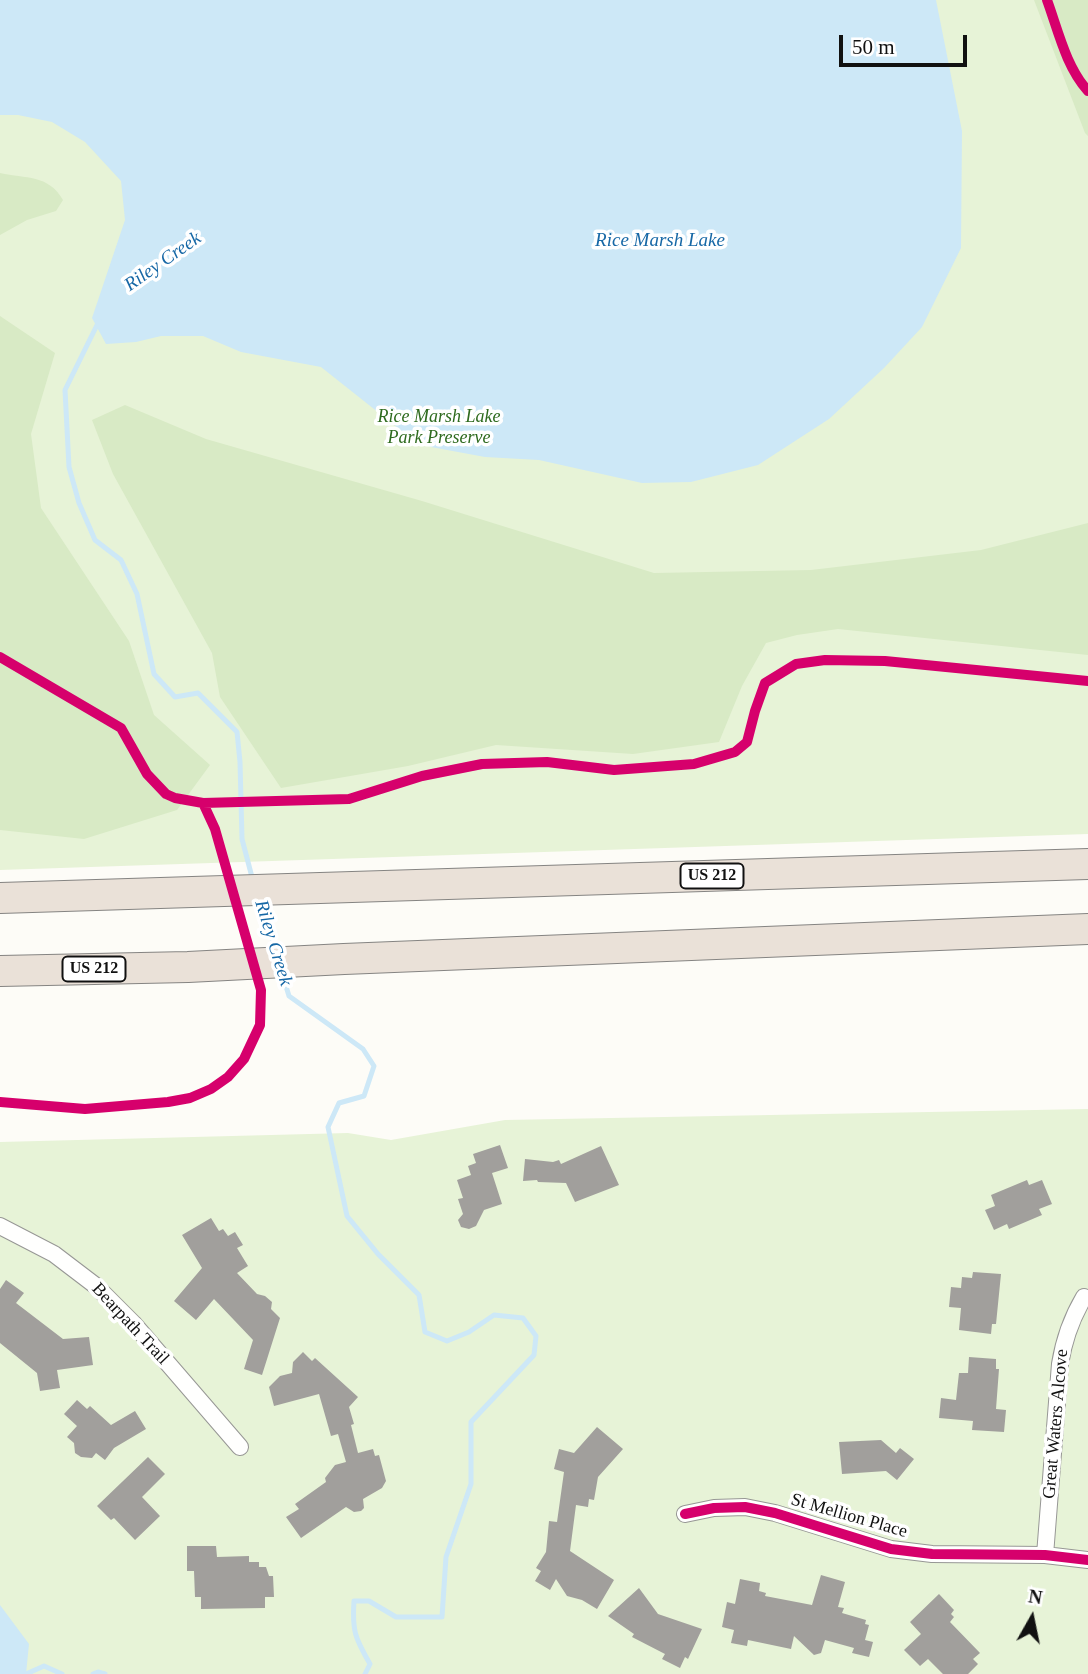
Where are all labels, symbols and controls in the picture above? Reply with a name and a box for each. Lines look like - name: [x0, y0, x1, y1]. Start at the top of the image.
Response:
- scale bar: [843, 21, 971, 65]
- text: 50 m: [852, 35, 895, 59]
- water label: Riley Creek: [120, 227, 206, 297]
- water label: Rice Marsh Lake: [595, 230, 725, 252]
- park label: Rice Marsh Lake Park Preserve: [378, 406, 500, 448]
- road number: US 212: [680, 863, 744, 888]
- water label: Riley Creek: [249, 897, 297, 989]
- road number: US 212: [62, 956, 126, 981]
- street label: Bearpath Trail: [87, 1279, 173, 1369]
- street label: Great Waters Alcove: [1039, 1348, 1073, 1500]
- street label: St Mellion Place: [788, 1489, 910, 1543]
- north arrow: [997, 1583, 1067, 1653]
- text: N: [1027, 1585, 1044, 1608]

